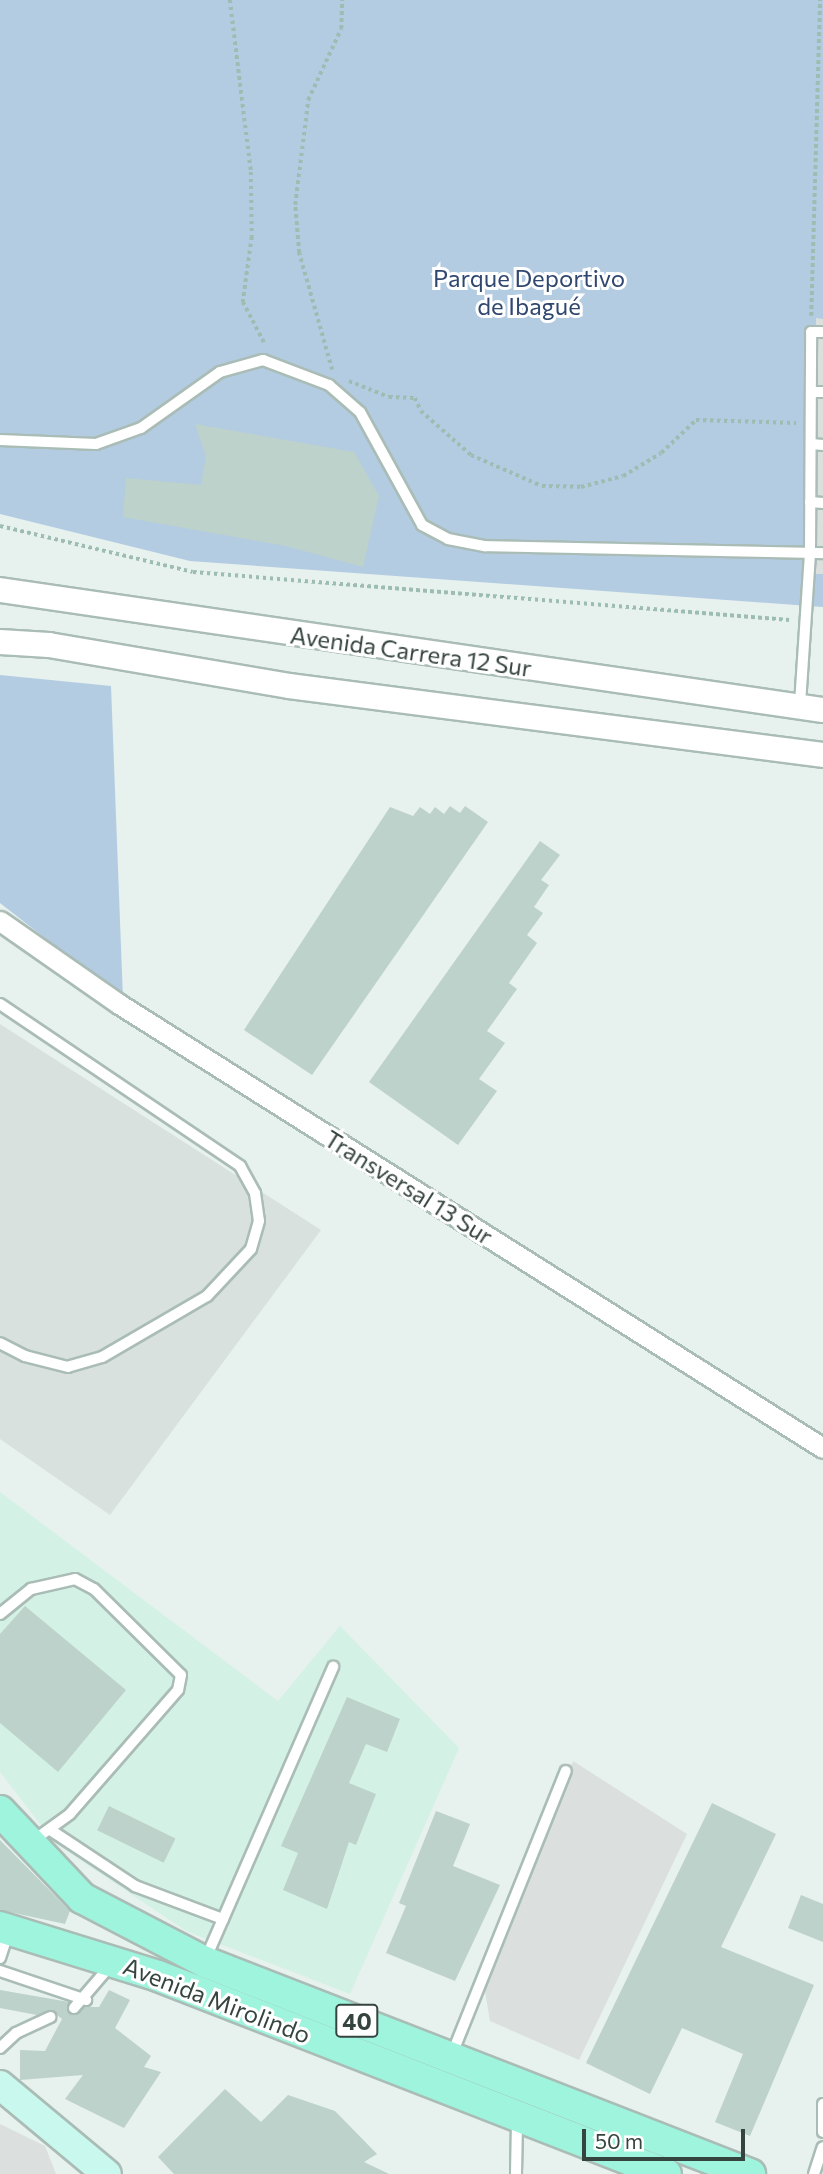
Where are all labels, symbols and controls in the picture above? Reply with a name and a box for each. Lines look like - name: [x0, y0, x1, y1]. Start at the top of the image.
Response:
- park label: Parque Deportivo de Ibagué: [433, 264, 625, 320]
- street label: Avenida Carrera 12 Sur: [289, 620, 533, 682]
- street label: Transversal 13 Sur: [319, 1124, 499, 1250]
- street label: Avenida Mirolindo: [119, 1951, 315, 2049]
- road number: 40: [334, 2002, 380, 2040]
- scale bar: [585, 2114, 748, 2158]
- text: 50 m: [595, 2128, 643, 2153]

